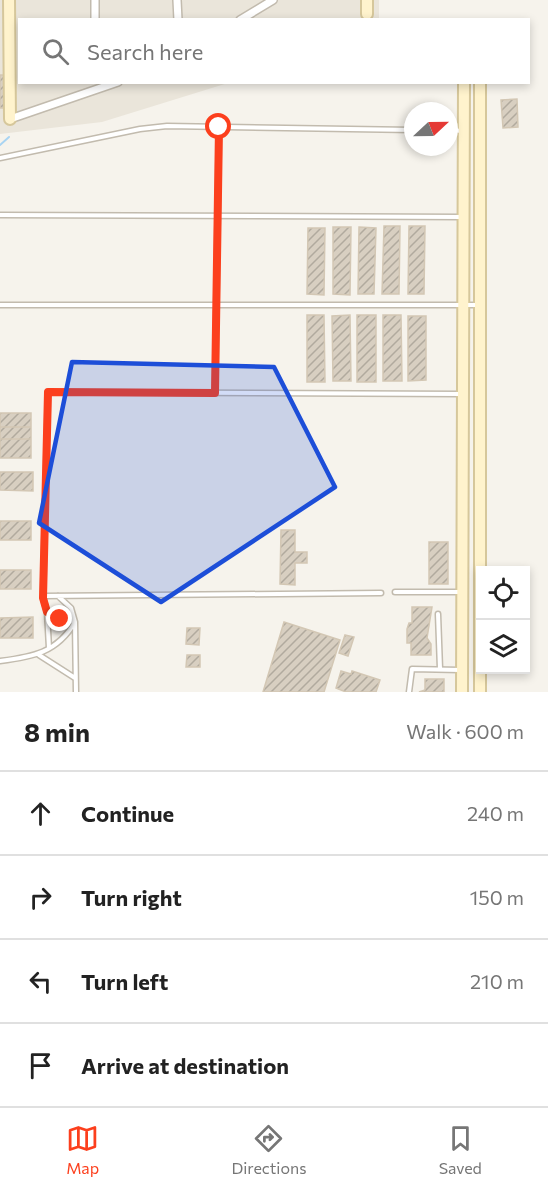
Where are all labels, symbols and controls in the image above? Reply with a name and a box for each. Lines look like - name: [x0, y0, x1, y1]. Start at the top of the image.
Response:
- search box: [18, 18, 530, 84]
- icon: search: [39, 35, 72, 68]
- text: Search here: [87, 38, 203, 65]
- north arrow: [404, 102, 458, 156]
- route start: [205, 113, 231, 139]
- map controls: [476, 566, 530, 674]
- button: locate: [476, 566, 530, 620]
- route end: [46, 605, 72, 631]
- button: layers: [476, 620, 530, 674]
- text: 8 min: [24, 716, 90, 747]
- text: Walk · 600 m: [406, 719, 524, 743]
- icon: ahead: [24, 797, 57, 830]
- text: Continue: [81, 800, 174, 827]
- text: 240 m: [467, 801, 524, 825]
- icon: right: [24, 881, 57, 914]
- text: Turn right: [81, 884, 182, 911]
- text: 150 m: [470, 885, 524, 909]
- icon: left: [24, 965, 57, 998]
- text: Turn left: [81, 968, 168, 995]
- text: 210 m: [470, 969, 524, 993]
- icon: arrive: [24, 1049, 57, 1082]
- text: Arrive at destination: [81, 1052, 289, 1079]
- tab: Map: [66, 1122, 99, 1177]
- tab: Directions: [231, 1122, 306, 1177]
- tab: Saved: [439, 1122, 482, 1177]

